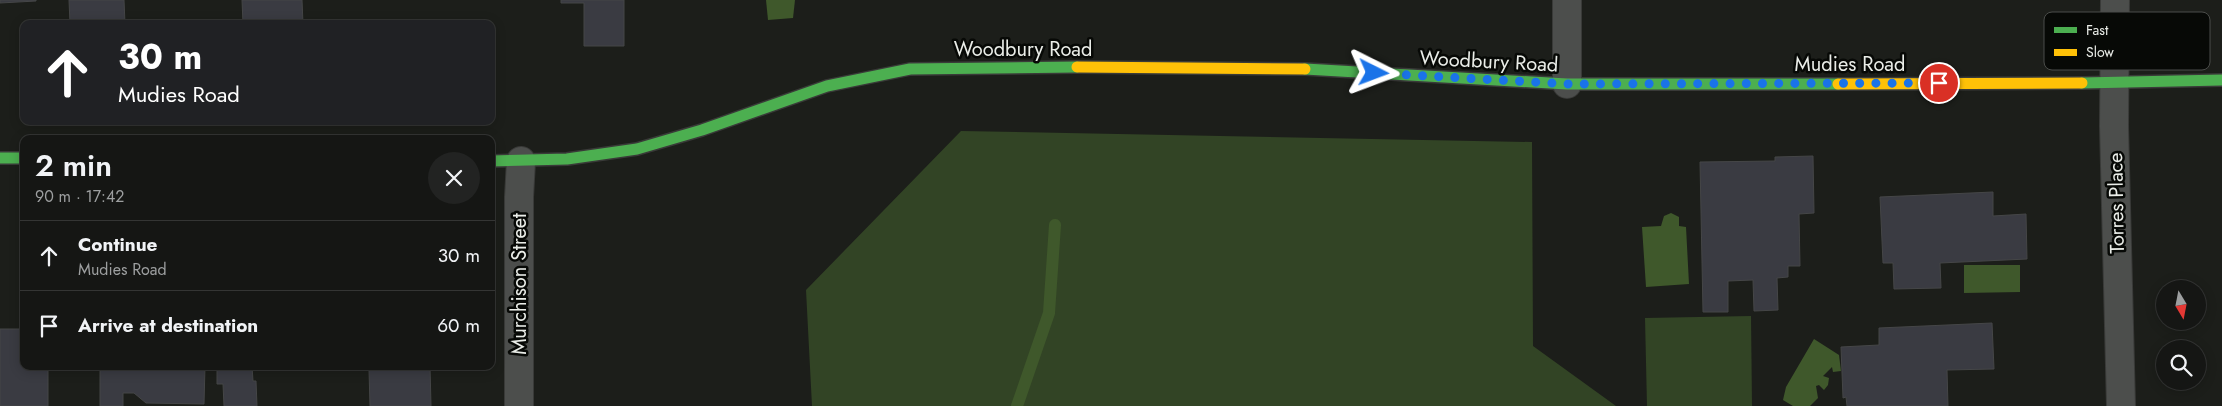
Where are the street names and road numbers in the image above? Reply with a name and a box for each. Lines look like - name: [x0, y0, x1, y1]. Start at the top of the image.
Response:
- street label: Woodbury Road: [954, 35, 1092, 64]
- street label: Woodbury Road: [1419, 43, 1559, 80]
- street label: Mudies Road: [1795, 50, 1905, 79]
- street label: Torres Place: [2101, 152, 2132, 254]
- street label: Murchison Street: [505, 213, 534, 355]

